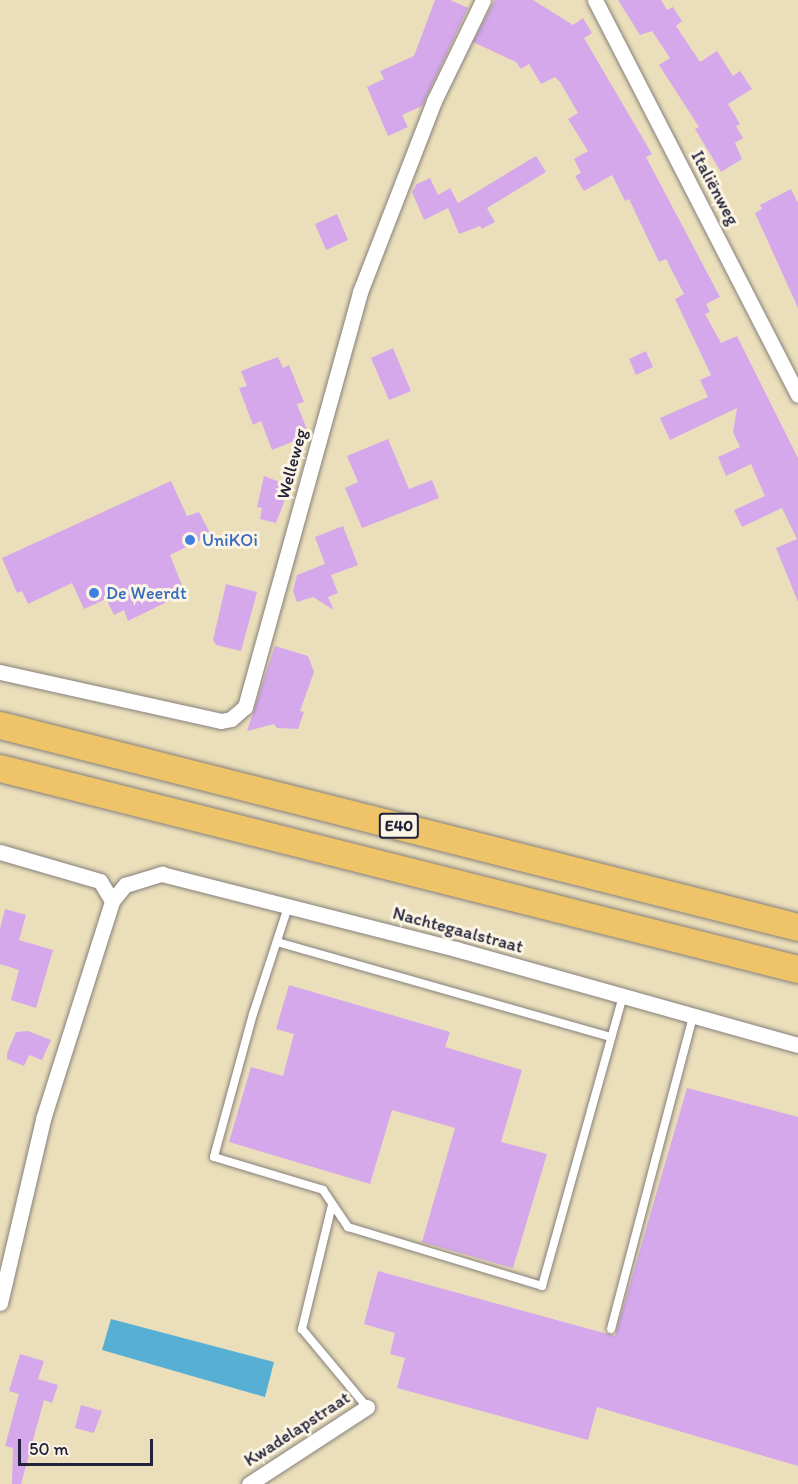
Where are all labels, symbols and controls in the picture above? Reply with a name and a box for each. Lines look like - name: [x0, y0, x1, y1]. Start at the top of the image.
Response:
- street label: Italiënweg: [686, 147, 744, 229]
- street label: Welleweg: [272, 426, 312, 502]
- place label: UniKOi: [202, 529, 258, 551]
- marker: UniKOi: [183, 533, 197, 547]
- place label: De Weerdt: [106, 582, 186, 604]
- marker: De Weerdt: [87, 586, 101, 600]
- road number: E40: [378, 813, 420, 839]
- street label: Nachtegaalstraat: [390, 902, 526, 958]
- street label: Kwadelapstraat: [240, 1387, 354, 1471]
- scale bar: [21, 1427, 156, 1465]
- text: 50 m: [29, 1438, 69, 1460]

